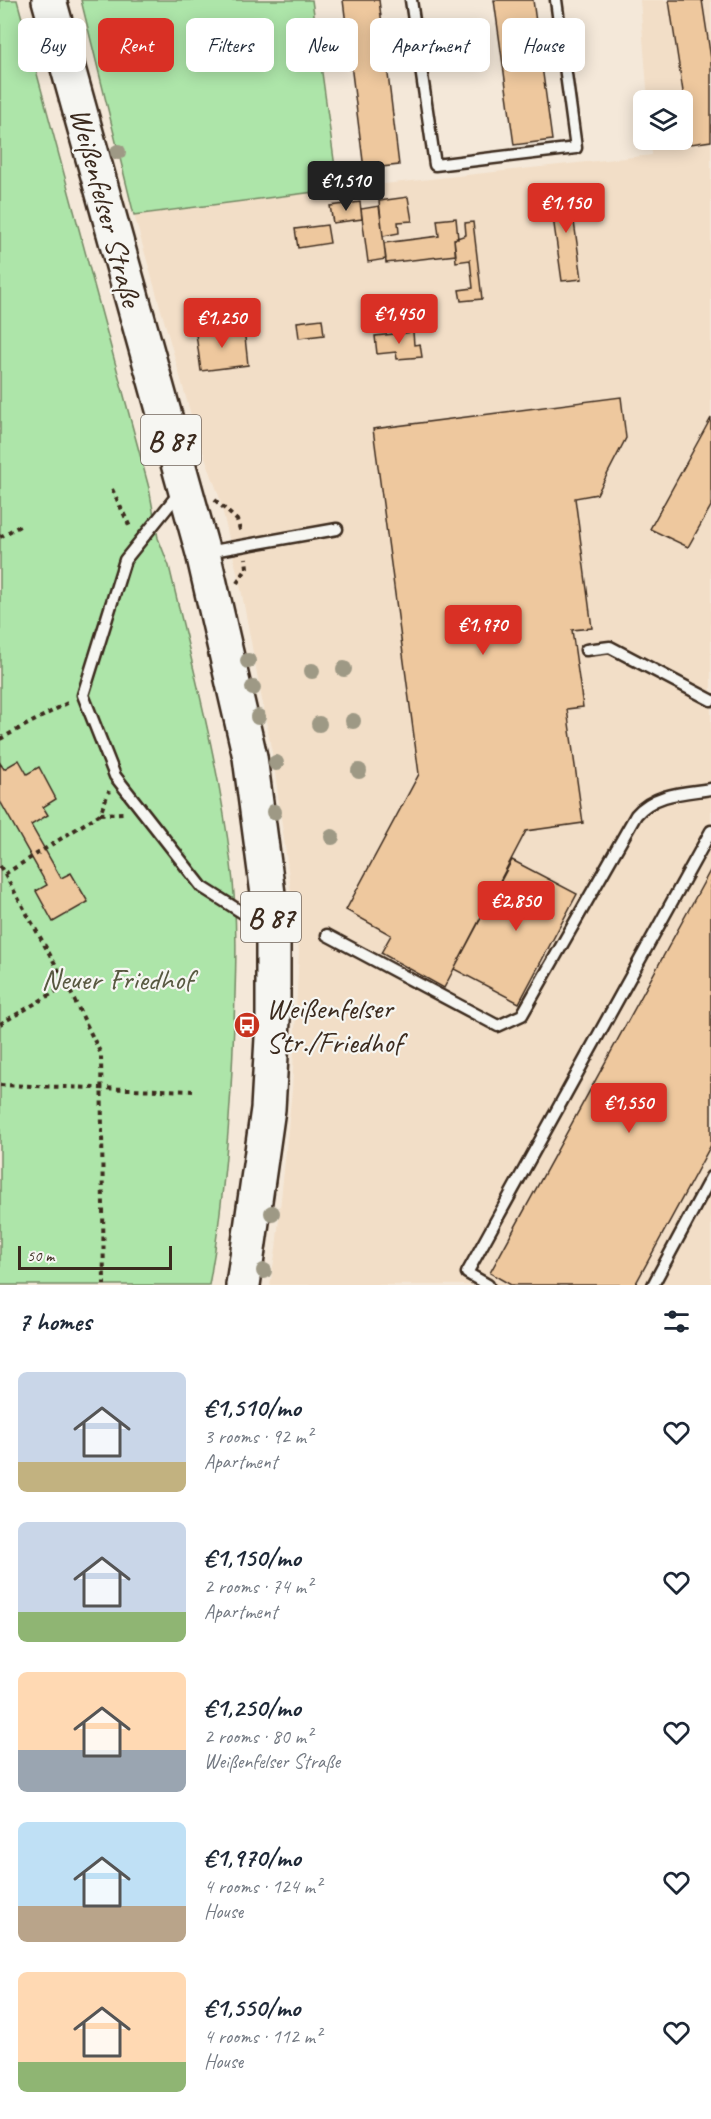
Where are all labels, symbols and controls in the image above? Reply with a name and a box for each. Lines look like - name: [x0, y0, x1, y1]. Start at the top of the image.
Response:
- chip: Buy: [18, 18, 86, 72]
- chip: Rent: [98, 18, 174, 72]
- chip: Filters: [186, 18, 274, 72]
- chip: New: [286, 18, 358, 72]
- chip: Apartment: [370, 18, 490, 72]
- chip: House: [502, 18, 585, 72]
- map controls: [633, 90, 693, 150]
- button: layers: [633, 90, 693, 150]
- street label: Weißenfelser Straße: [61, 104, 151, 313]
- pin: €1,510: [297, 161, 395, 212]
- text: €1,510: [322, 168, 370, 193]
- pin: €1,150: [517, 183, 615, 234]
- text: €1,150: [542, 190, 590, 215]
- pin: €1,450: [350, 294, 448, 345]
- pin: €1,250: [173, 298, 271, 349]
- text: €1,450: [375, 301, 423, 326]
- text: €1,250: [198, 305, 246, 330]
- road number: B 87: [141, 415, 201, 465]
- pin: €1,970: [434, 605, 532, 656]
- text: €1,970: [459, 612, 507, 637]
- pin: €2,850: [467, 881, 565, 932]
- text: €2,850: [492, 888, 540, 913]
- road number: B 87: [241, 892, 301, 942]
- park label: Neuer Friedhof: [41, 960, 199, 998]
- place label: Weißenfelser Str./Friedhof: [266, 989, 408, 1061]
- bus stop icon: Weißenfelser Str./Friedhof: [232, 1010, 262, 1040]
- pin: €1,550: [580, 1083, 678, 1134]
- text: €1,550: [605, 1090, 653, 1115]
- scale bar: [18, 1243, 172, 1270]
- text: 50 m: [27, 1246, 54, 1266]
- text: 7 homes: [18, 1305, 91, 1338]
- icon: filters: [660, 1305, 693, 1338]
- text: €1,510/mo: [204, 1391, 301, 1424]
- icon: home: [66, 1396, 138, 1468]
- icon: heart: [660, 1416, 693, 1449]
- text: 3 rooms · 92 m²: [204, 1424, 312, 1449]
- text: Apartment: [204, 1449, 277, 1474]
- text: €1,150/mo: [204, 1541, 301, 1574]
- icon: home: [66, 1546, 138, 1618]
- icon: heart: [660, 1566, 693, 1599]
- text: 2 rooms · 74 m²: [204, 1574, 312, 1599]
- text: Apartment: [204, 1599, 277, 1624]
- text: €1,250/mo: [204, 1691, 301, 1724]
- icon: home: [66, 1696, 138, 1768]
- icon: heart: [660, 1716, 693, 1749]
- text: 2 rooms · 80 m²: [204, 1724, 312, 1749]
- text: Weißenfelser Straße: [204, 1749, 340, 1774]
- text: €1,970/mo: [204, 1841, 301, 1874]
- icon: home: [66, 1846, 138, 1918]
- icon: heart: [660, 1866, 693, 1899]
- text: 4 rooms · 124 m²: [204, 1874, 321, 1899]
- text: House: [204, 1899, 243, 1924]
- text: €1,550/mo: [204, 1991, 300, 2024]
- icon: home: [66, 1996, 138, 2068]
- icon: heart: [660, 2016, 693, 2049]
- text: 4 rooms · 112 m²: [204, 2024, 321, 2049]
- text: House: [204, 2049, 243, 2074]

